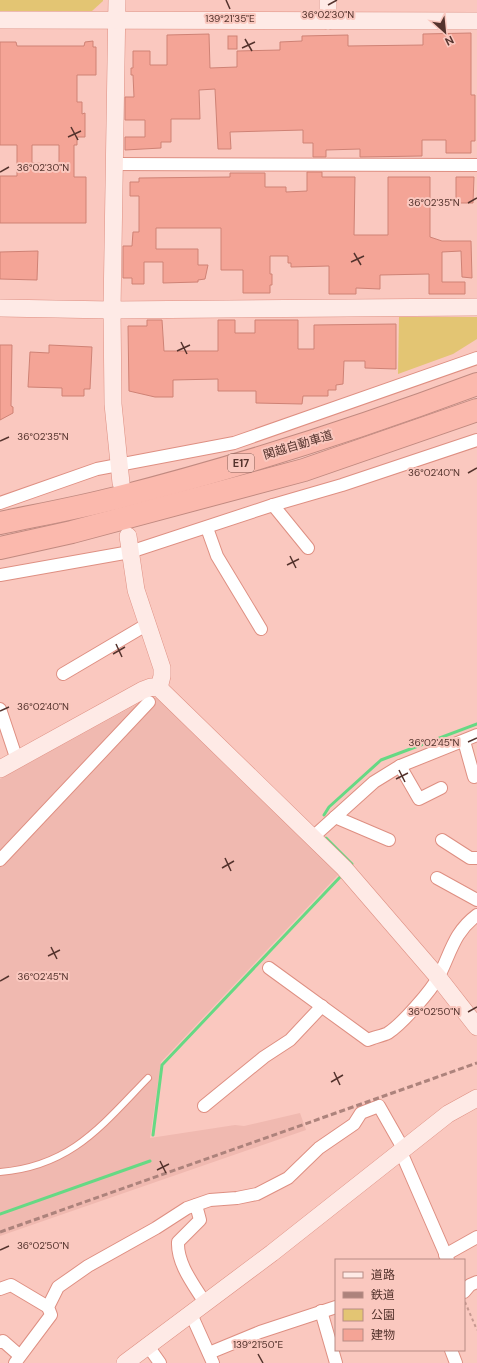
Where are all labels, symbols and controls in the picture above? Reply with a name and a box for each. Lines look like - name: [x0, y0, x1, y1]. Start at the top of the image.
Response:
- text: 36°02'30"N: [302, 8, 354, 21]
- text: 139°21'35"E: [205, 12, 255, 25]
- north arrow: [425, 12, 465, 52]
- text: N: [443, 33, 456, 49]
- text: 36°02'30"N: [17, 161, 69, 174]
- text: 36°02'35"N: [408, 196, 460, 209]
- street label: 関越自動車道: [261, 427, 335, 463]
- text: 36°02'35"N: [17, 430, 69, 443]
- road number: E17: [228, 454, 254, 472]
- text: 36°02'40"N: [408, 466, 460, 479]
- text: 36°02'40"N: [17, 700, 69, 713]
- text: 36°02'45"N: [409, 736, 460, 749]
- text: 36°02'45"N: [18, 970, 69, 983]
- text: 36°02'50"N: [408, 1005, 460, 1018]
- text: 36°02'50"N: [17, 1239, 69, 1252]
- legend: [335, 1259, 465, 1351]
- text: 道路: [371, 1267, 395, 1283]
- text: 鉄道: [371, 1287, 395, 1303]
- text: 公園: [371, 1307, 395, 1323]
- text: 建物: [371, 1327, 395, 1343]
- text: 139°21'50"E: [233, 1338, 283, 1351]

